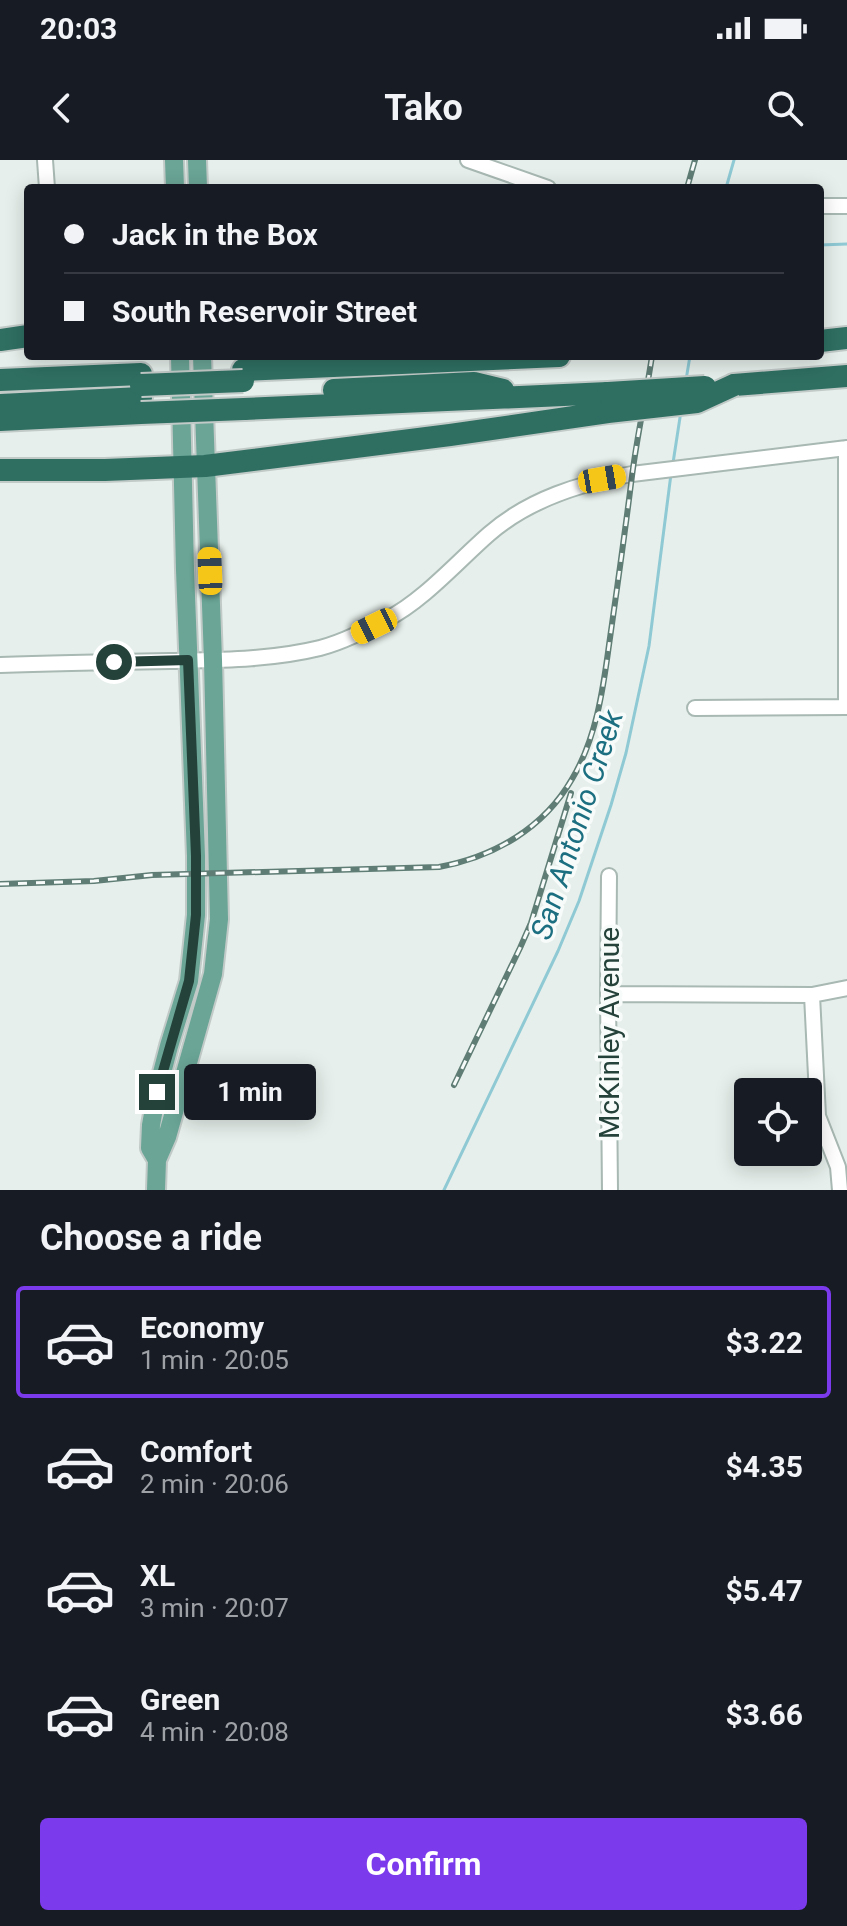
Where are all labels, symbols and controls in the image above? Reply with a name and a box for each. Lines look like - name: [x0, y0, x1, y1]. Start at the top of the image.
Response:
- text: 20:03: [40, 11, 117, 46]
- icon: back: [40, 86, 84, 130]
- icon: search: [763, 86, 807, 130]
- text: Tako: [384, 87, 463, 129]
- text: Jack in the Box: [112, 217, 318, 252]
- text: South Reservoir Street: [112, 294, 417, 329]
- car: [576, 463, 628, 495]
- car: [197, 547, 223, 595]
- car: [347, 605, 401, 647]
- route start: [96, 644, 132, 680]
- water label: San Antonio Creek: [523, 705, 630, 944]
- street label: McKinley Avenue: [593, 927, 626, 1139]
- callout: 1 min: [185, 1064, 317, 1120]
- route end: [139, 1074, 175, 1110]
- text: 1 min: [217, 1077, 283, 1107]
- map controls: [734, 1078, 822, 1166]
- button: locate: [734, 1078, 822, 1166]
- text: Choose a ride: [40, 1217, 262, 1259]
- icon: car: [44, 1306, 116, 1378]
- text: Economy: [140, 1310, 264, 1345]
- text: $3.22: [725, 1325, 803, 1360]
- text: 1 min · 20:05: [140, 1345, 289, 1375]
- icon: car: [44, 1430, 116, 1502]
- text: Comfort: [140, 1434, 252, 1469]
- text: $4.35: [725, 1449, 803, 1484]
- text: 2 min · 20:06: [140, 1469, 289, 1499]
- icon: car: [44, 1554, 116, 1626]
- text: XL: [140, 1558, 175, 1593]
- text: $5.47: [725, 1573, 803, 1608]
- text: 3 min · 20:07: [140, 1593, 289, 1623]
- icon: car: [44, 1678, 116, 1750]
- text: Green: [140, 1682, 220, 1717]
- text: $3.66: [725, 1697, 803, 1732]
- text: 4 min · 20:08: [140, 1717, 289, 1747]
- button: Confirm: [40, 1818, 807, 1910]

